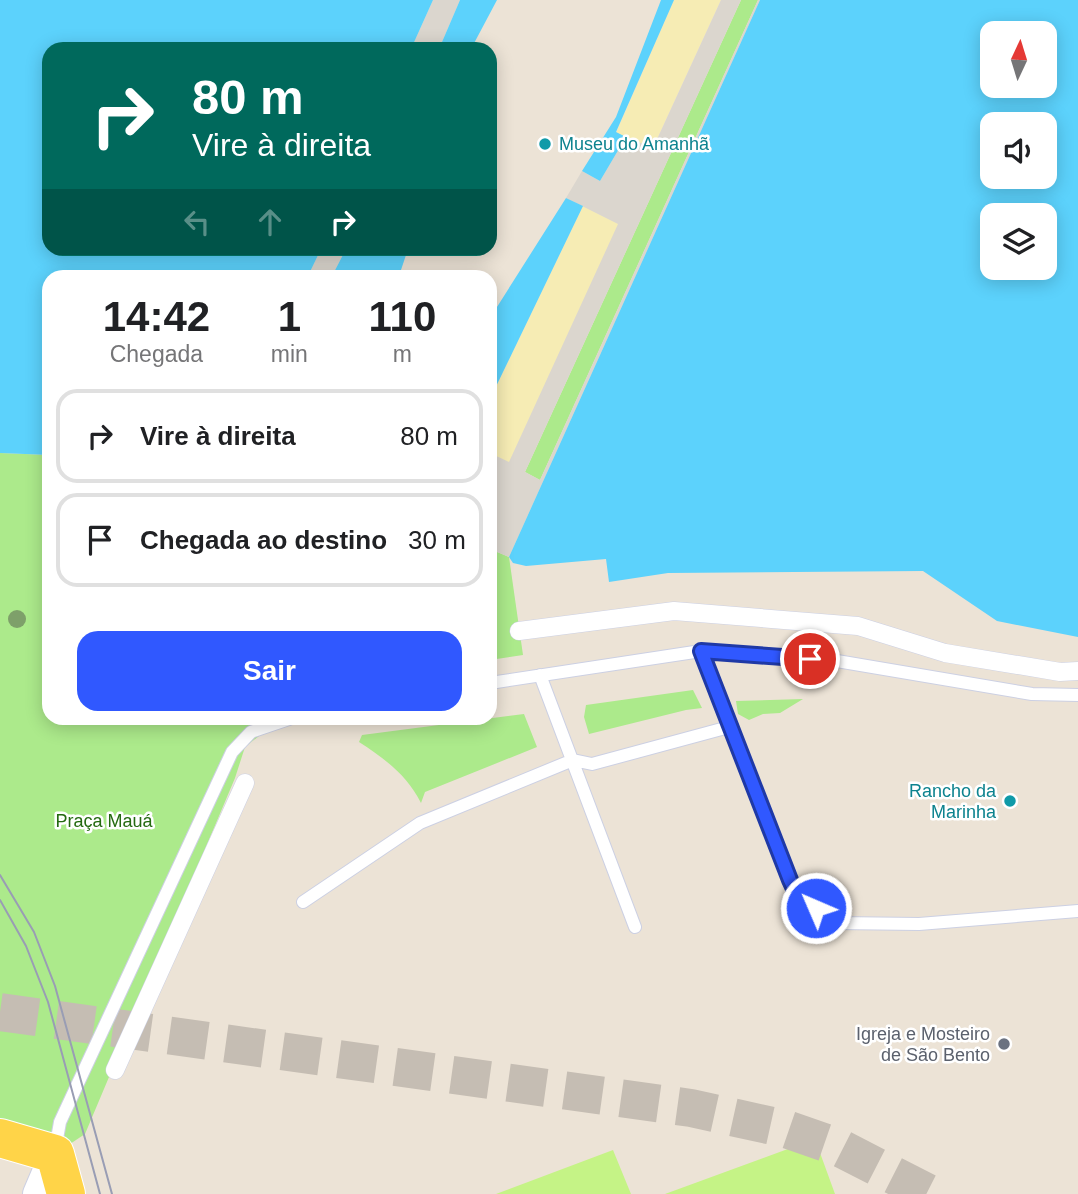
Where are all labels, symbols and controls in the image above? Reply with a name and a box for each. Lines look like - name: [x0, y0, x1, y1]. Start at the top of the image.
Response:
- north arrow: [980, 21, 1057, 98]
- map controls: [980, 21, 1057, 280]
- icon: right: [77, 70, 168, 161]
- text: 80 m: [192, 70, 304, 124]
- button: sound: [980, 112, 1057, 189]
- text: Vire à direita: [192, 127, 371, 163]
- place label: Museu do Amanhã: [559, 134, 710, 154]
- marker: Museu do Amanhã: [537, 136, 553, 152]
- icon: left: [178, 203, 216, 241]
- icon: ahead: [251, 203, 289, 241]
- icon: right: [324, 203, 362, 241]
- button: layers: [980, 203, 1057, 280]
- text: 14:42: [103, 293, 210, 340]
- text: 1: [278, 293, 301, 340]
- text: 110: [369, 293, 436, 340]
- text: Chegada: [110, 341, 203, 367]
- text: min: [271, 341, 308, 367]
- text: m: [393, 341, 412, 367]
- icon: right: [81, 417, 119, 455]
- text: Vire à direita: [140, 421, 296, 451]
- text: 80 m: [400, 421, 458, 451]
- icon: arrive: [81, 521, 119, 559]
- text: Chegada ao destino: [140, 525, 387, 555]
- text: 30 m: [408, 525, 466, 555]
- pin: [780, 629, 840, 689]
- button: Sair: [77, 631, 462, 711]
- icon: arrive: [791, 640, 829, 678]
- place label: Rancho da Marinha: [909, 781, 997, 822]
- marker: Rancho da Marinha: [1002, 793, 1018, 809]
- park label: Praça Mauá: [55, 811, 154, 831]
- position arrow: [779, 871, 853, 945]
- place label: Igreja e Mosteiro de São Bento: [856, 1024, 990, 1065]
- marker: Igreja e Mosteiro de São Bento: [996, 1036, 1012, 1052]

